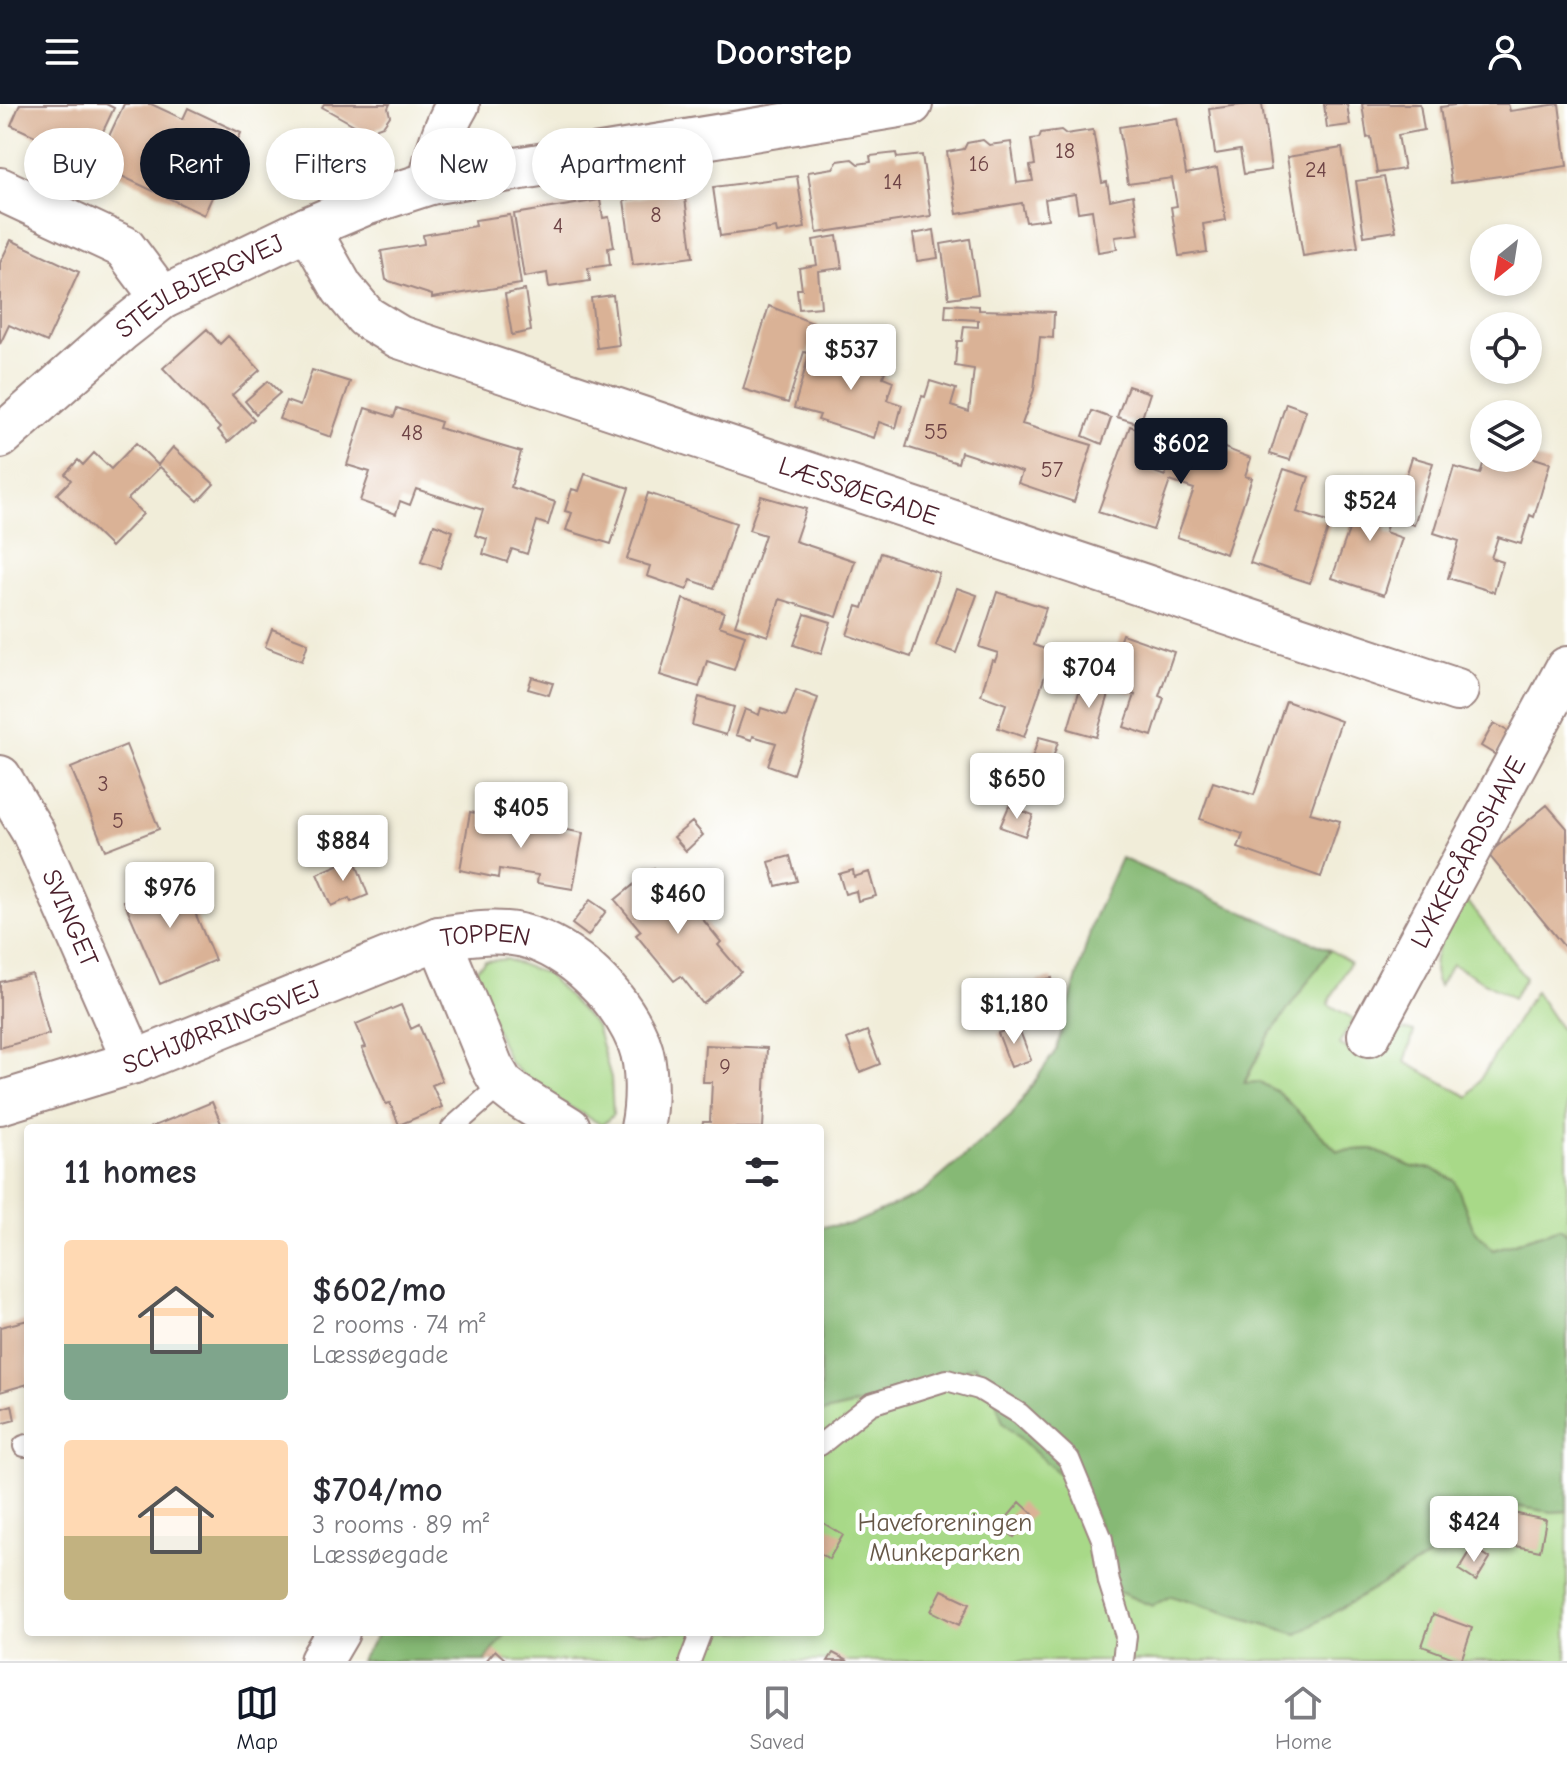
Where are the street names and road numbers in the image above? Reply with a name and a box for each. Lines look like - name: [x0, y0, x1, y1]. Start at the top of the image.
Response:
- street label: STEJLBJERGVEJ: [110, 228, 288, 345]
- street label: LÆSSØEGADE: [775, 451, 942, 532]
- street label: LYKKEGÅRDSHAVE: [1405, 751, 1532, 953]
- street label: SVINGET: [35, 865, 105, 972]
- street label: TOPPEN: [438, 918, 533, 954]
- street label: SCHJØRRINGSVEJ: [119, 974, 325, 1081]

